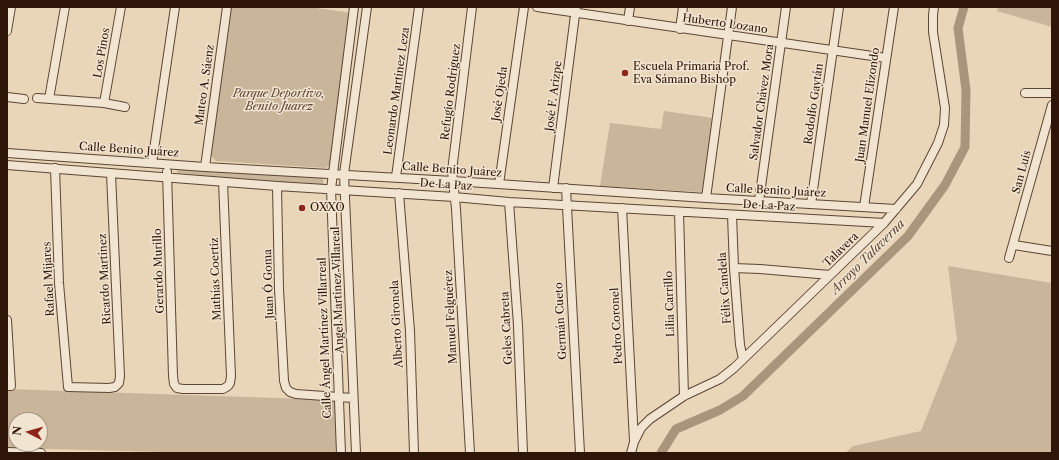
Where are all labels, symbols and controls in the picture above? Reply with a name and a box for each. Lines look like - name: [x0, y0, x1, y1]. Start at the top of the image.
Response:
- street label: Huberto Lozano: [681, 11, 769, 37]
- street label: Leonardo Martinez Leza: [381, 26, 413, 156]
- street label: Los Pinos: [91, 27, 113, 79]
- street label: Refugio Rodríguez: [439, 43, 463, 141]
- street label: Salvador Chávez Mora: [747, 43, 777, 161]
- street label: Mateo A. Sáenz: [193, 44, 217, 126]
- street label: Juan Manuel Elizondo: [853, 47, 883, 163]
- street label: José F. Arizpe: [543, 60, 565, 132]
- place label: Escuela Primaria Prof. Eva Sámano Bishop: [633, 60, 749, 86]
- street label: Rodolfo Gaytán: [802, 62, 826, 146]
- street label: José Ojeda: [490, 66, 510, 122]
- marker: Escuela Primaria Prof. Eva Sámano Bishop: [620, 68, 630, 78]
- park label: Parque Deportivo, Benito Juarez: [233, 87, 325, 113]
- street label: Calle Benito Juárez: [79, 140, 179, 160]
- street label: San Luis: [1010, 149, 1034, 195]
- street label: Calle Benito Juárez: [402, 160, 502, 180]
- street label: De La Paz: [419, 177, 473, 193]
- street label: Calle Benito Juárez: [726, 182, 826, 200]
- street label: De La Paz: [742, 198, 796, 214]
- place label: OXXO: [310, 201, 345, 215]
- marker: OXXO: [297, 203, 307, 213]
- water label: Arroyo Talaverna: [828, 217, 908, 297]
- street label: Angel Martinez Villareal: [329, 226, 347, 354]
- street label: Gerardo Murillo: [151, 228, 167, 314]
- street label: Talavera: [821, 230, 861, 270]
- street label: Ricardo Martínez: [96, 233, 114, 325]
- street label: Mathías Coertiz: [208, 237, 224, 321]
- street label: Rafael Mijares: [40, 241, 58, 317]
- street label: Juan Ó Goma: [261, 249, 277, 319]
- street label: Félix Candela: [716, 252, 734, 324]
- street label: Calle Ángel Martínez Villarreal: [316, 257, 334, 419]
- street label: Manuel Felguérez: [442, 270, 460, 364]
- street label: Lilia Carrillo: [662, 271, 678, 337]
- street label: Alberto Gironela: [388, 280, 406, 368]
- street label: Germán Cueto: [552, 282, 570, 360]
- street label: Pedro Coronel: [608, 287, 626, 365]
- street label: Geles Cabreta: [498, 291, 516, 365]
- north arrow: [8, 412, 48, 452]
- text: N: [10, 425, 25, 436]

